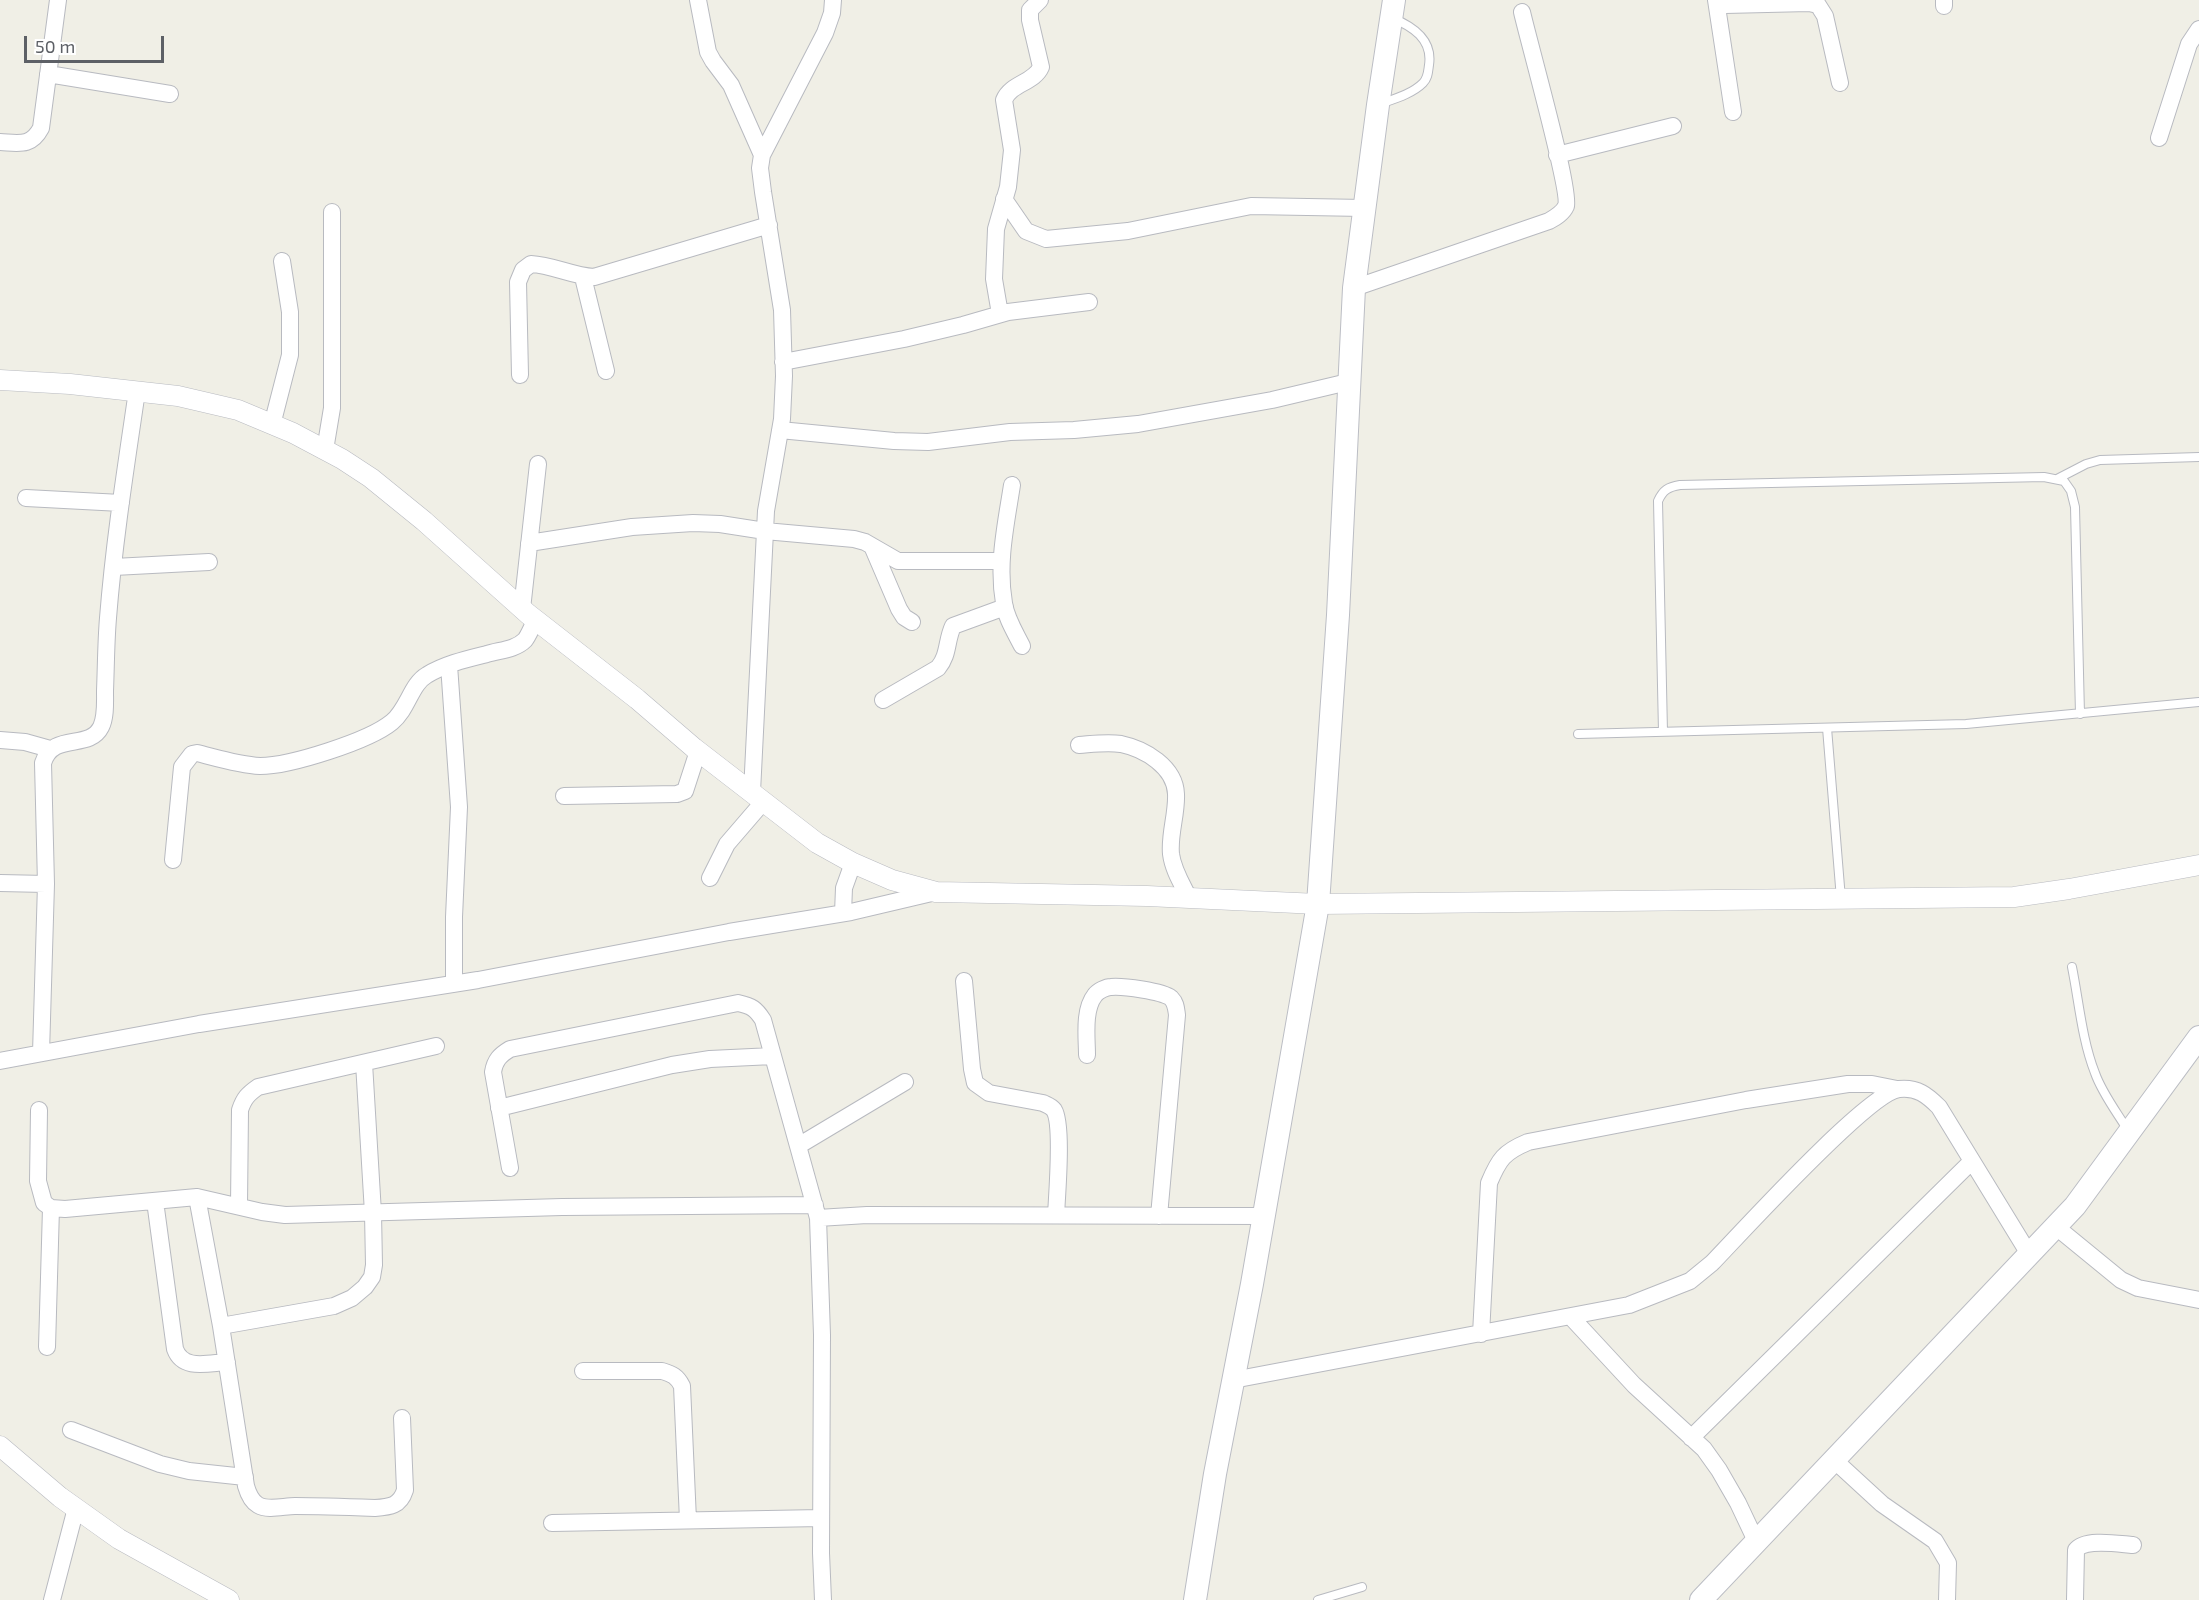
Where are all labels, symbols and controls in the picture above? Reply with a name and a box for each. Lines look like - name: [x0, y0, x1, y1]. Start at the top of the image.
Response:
- scale bar: [27, 24, 166, 62]
- text: 50 m: [35, 35, 75, 57]

